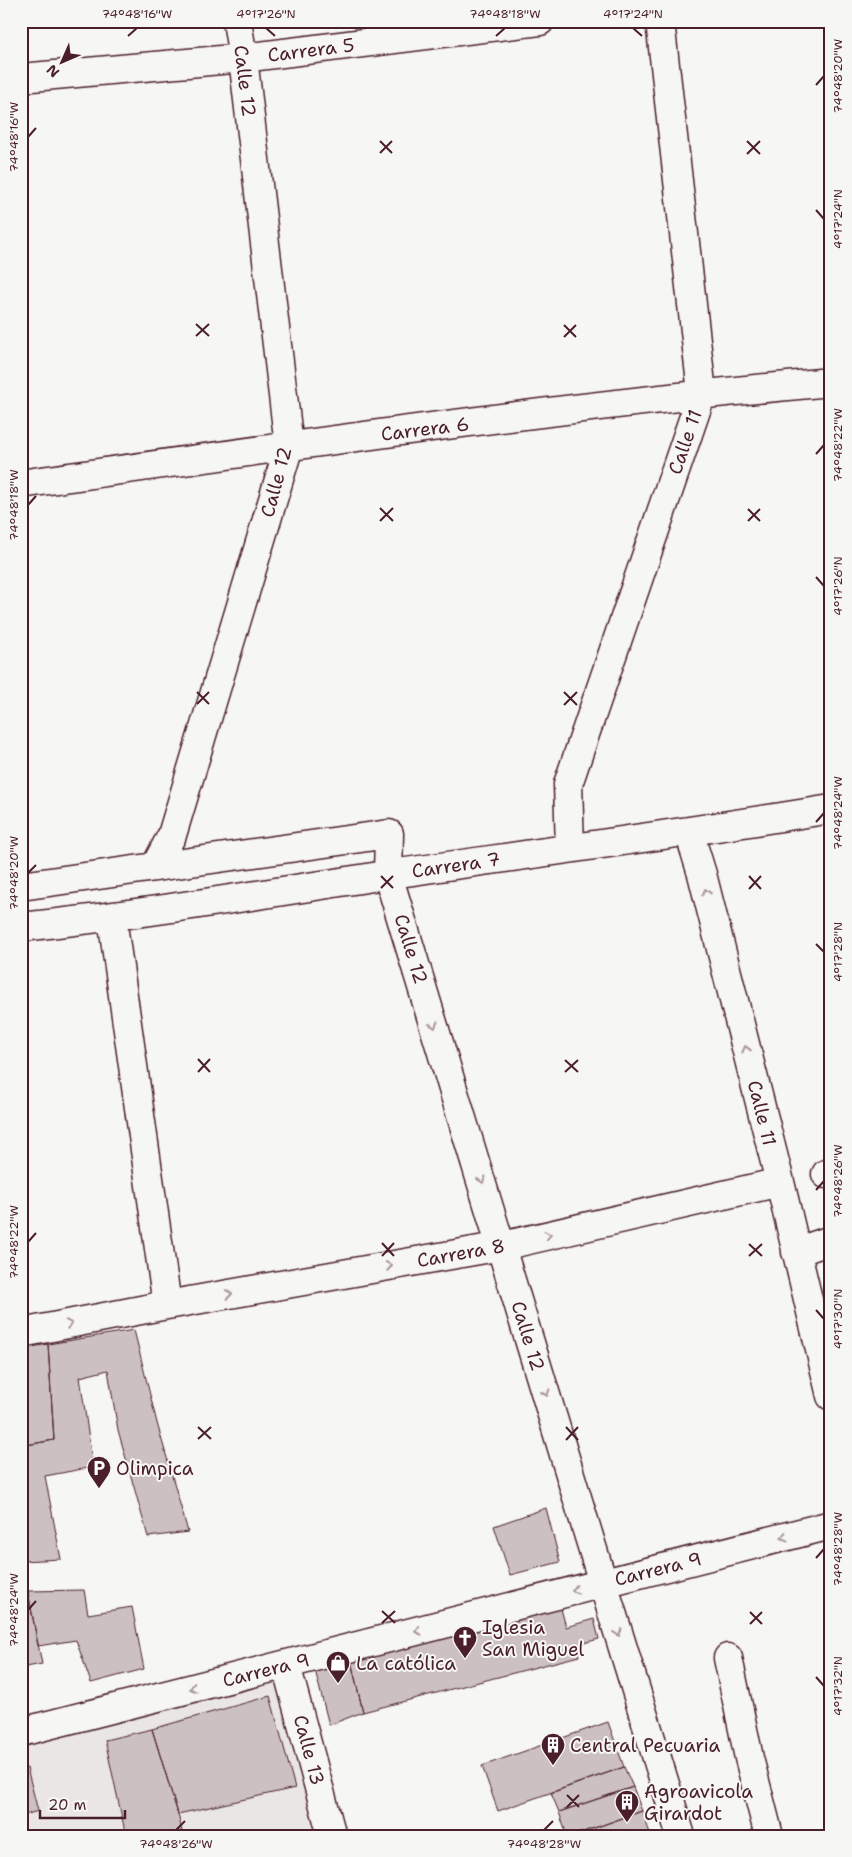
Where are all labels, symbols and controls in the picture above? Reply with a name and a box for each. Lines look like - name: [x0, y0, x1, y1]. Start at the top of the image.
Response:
- text: 74°48'16"W: [102, 6, 172, 22]
- text: 4°17'26"N: [236, 6, 296, 22]
- text: 74°48'18"W: [469, 6, 541, 22]
- text: 4°17'24"N: [603, 6, 663, 22]
- street label: Carrera 5: [266, 32, 356, 68]
- north arrow: [38, 38, 88, 88]
- text: 74°48'20"W: [830, 39, 846, 113]
- street label: Calle 12: [228, 44, 262, 118]
- text: N: [43, 61, 63, 81]
- text: 74°48'16"W: [6, 102, 22, 172]
- text: 4°17'24"N: [830, 189, 846, 249]
- street label: Calle 11: [662, 406, 708, 478]
- text: 74°48'22"W: [830, 408, 846, 482]
- street label: Carrera 6: [379, 411, 471, 447]
- street label: Calle 12: [255, 444, 297, 520]
- text: 74°48'18"W: [6, 469, 22, 541]
- text: 4°17'26"N: [830, 556, 846, 616]
- text: 74°48'24"W: [830, 776, 846, 850]
- text: 74°48'20"W: [6, 836, 22, 910]
- street label: Carrera 7: [410, 846, 502, 884]
- one-way arrow: [702, 888, 712, 896]
- street label: Calle 12: [389, 911, 433, 987]
- text: 4°17'28"N: [830, 922, 846, 982]
- one-way arrow: [429, 1020, 439, 1029]
- one-way arrow: [741, 1045, 752, 1054]
- street label: Calle 11: [742, 1078, 782, 1148]
- text: 74°48'26"W: [830, 1144, 846, 1218]
- one-way arrow: [476, 1176, 486, 1184]
- text: 74°48'22"W: [6, 1205, 22, 1279]
- one-way arrow: [544, 1230, 553, 1241]
- street label: Carrera 8: [415, 1233, 507, 1273]
- one-way arrow: [385, 1261, 393, 1271]
- one-way arrow: [224, 1289, 233, 1299]
- text: 4°17'30"N: [830, 1289, 846, 1349]
- street label: Calle 12: [506, 1298, 550, 1374]
- one-way arrow: [65, 1319, 74, 1329]
- one-way arrow: [540, 1389, 550, 1397]
- parking icon: Olimpica: [86, 1455, 112, 1489]
- place label: Olimpica: [116, 1456, 194, 1481]
- text: 74°48'28"W: [830, 1512, 846, 1586]
- one-way arrow: [780, 1531, 788, 1541]
- street label: Carrera 9: [612, 1546, 704, 1592]
- text: 74°48'24"W: [6, 1573, 22, 1647]
- one-way arrow: [571, 1584, 580, 1595]
- place label: Iglesia San Miguel: [482, 1615, 585, 1662]
- one-way arrow: [414, 1625, 422, 1635]
- church icon: Iglesia San Miguel: [452, 1625, 478, 1659]
- one-way arrow: [613, 1628, 623, 1636]
- street label: Carrera 9: [220, 1647, 312, 1693]
- shop icon: La católica: [325, 1650, 351, 1684]
- place label: La católica: [356, 1651, 456, 1676]
- text: 4°17'32"N: [830, 1656, 846, 1716]
- one-way arrow: [189, 1683, 197, 1693]
- street label: Calle 13: [288, 1712, 330, 1788]
- building icon: Central Pecuaria: [540, 1732, 566, 1766]
- place label: Central Pecuaria: [570, 1733, 721, 1758]
- place label: Agroavicola Girardot: [644, 1779, 753, 1826]
- scale bar: [40, 1787, 125, 1819]
- building icon: Agroavicola Girardot: [614, 1789, 640, 1823]
- text: 20 m: [48, 1795, 87, 1815]
- text: 74°48'26"W: [139, 1836, 213, 1852]
- text: 74°48'28"W: [507, 1836, 581, 1852]

